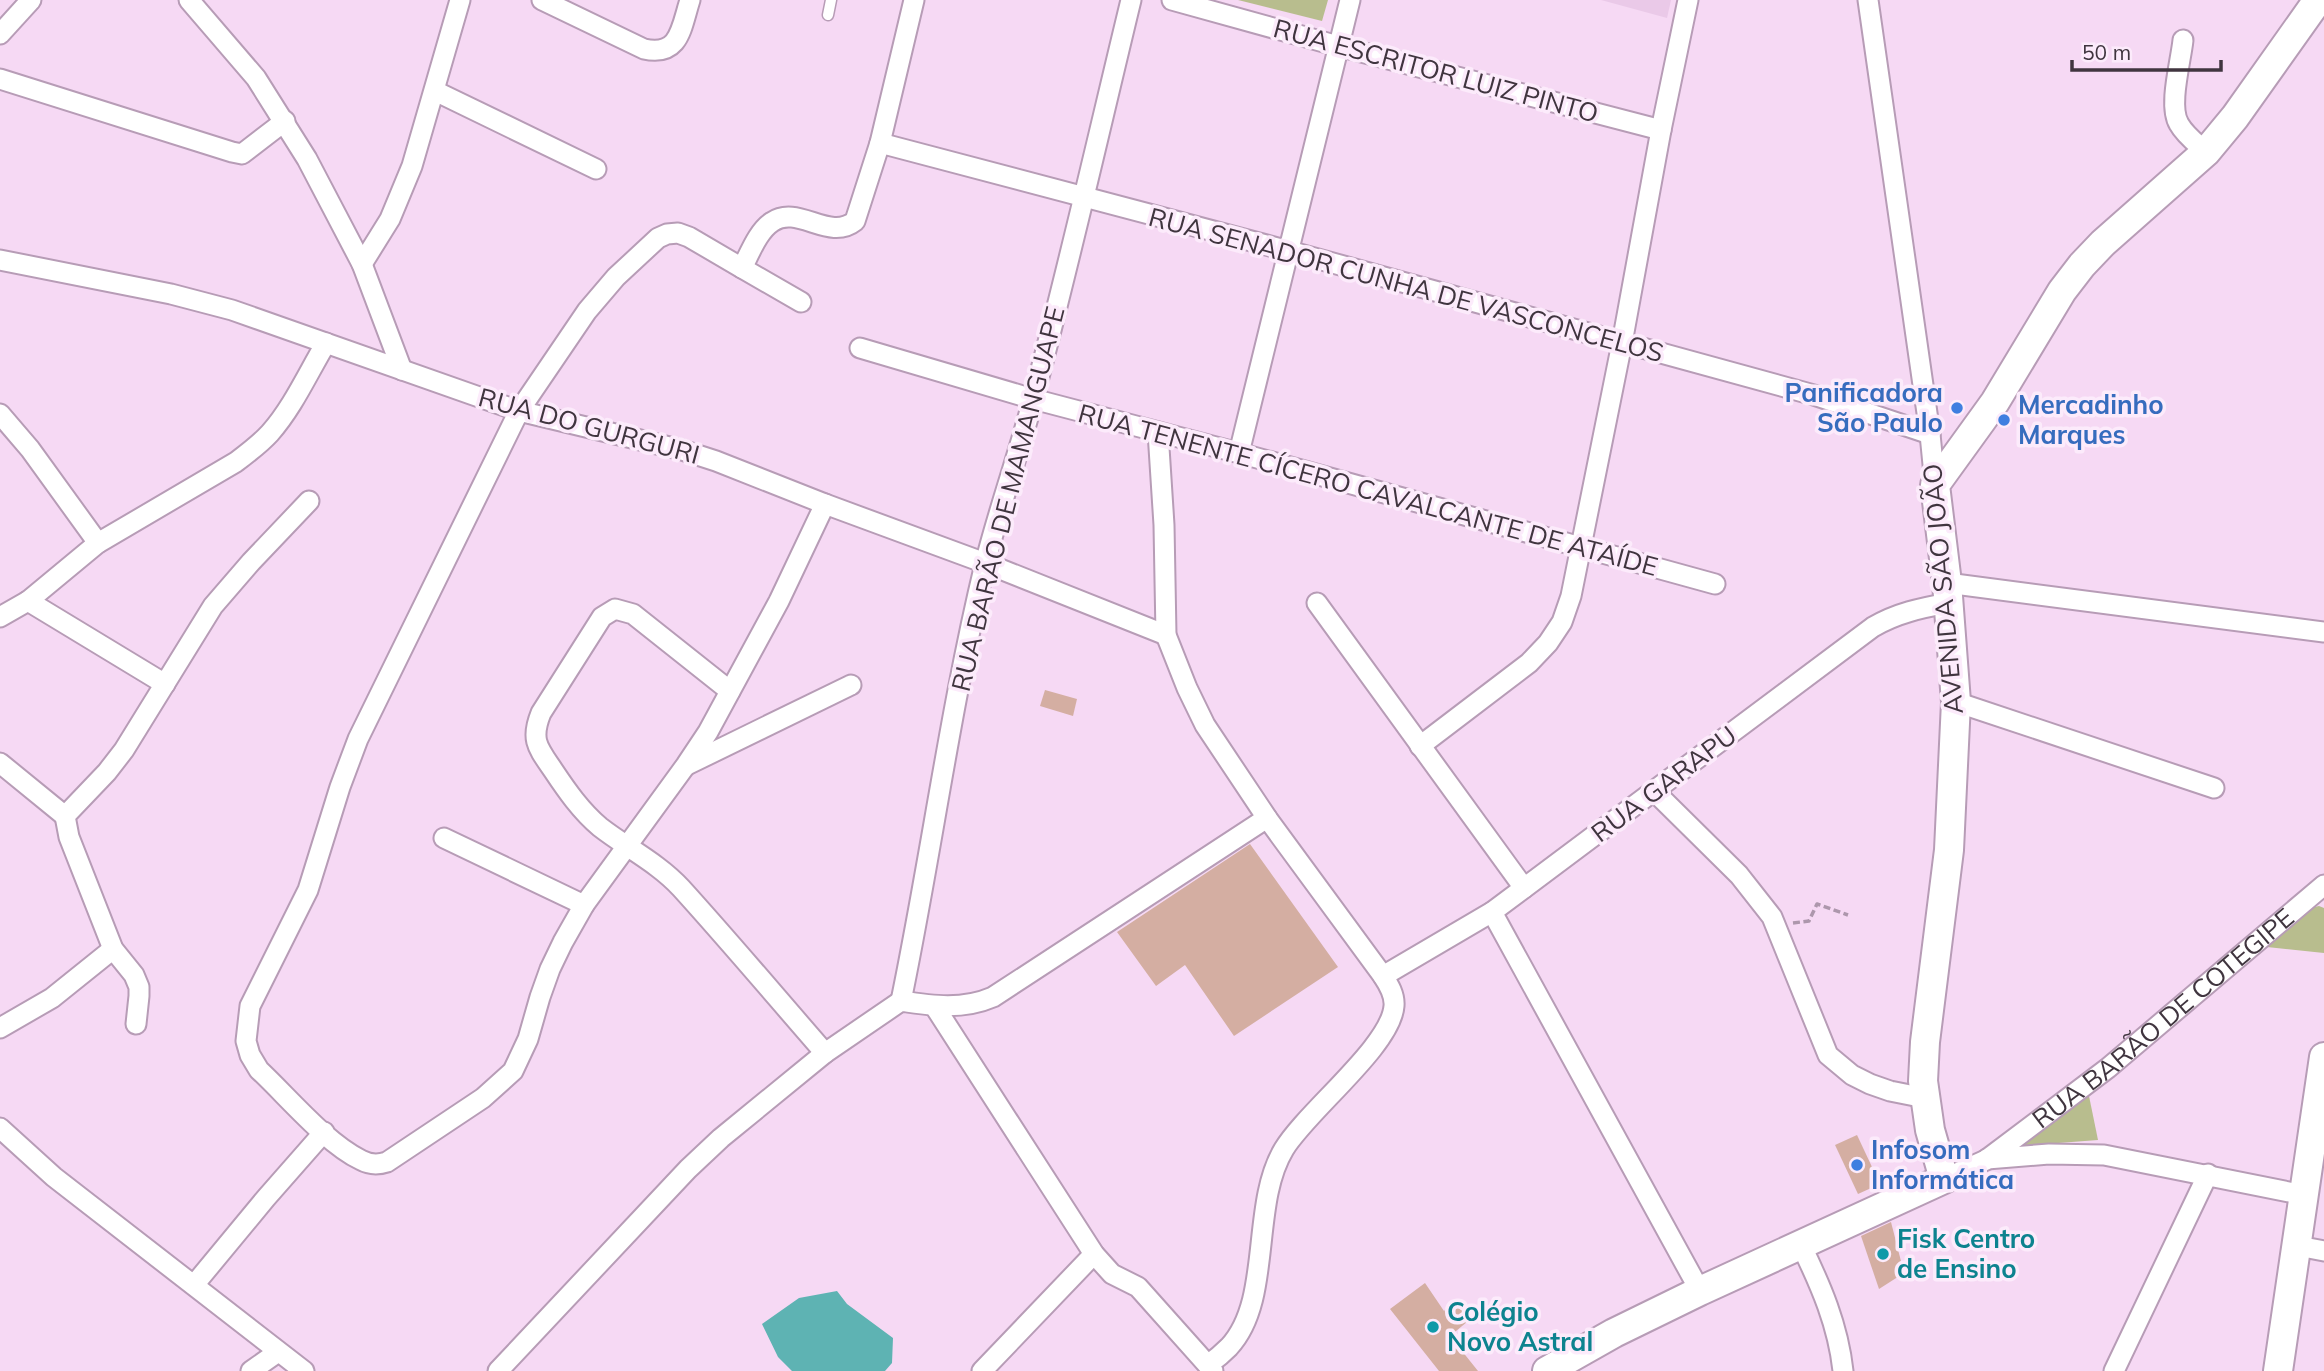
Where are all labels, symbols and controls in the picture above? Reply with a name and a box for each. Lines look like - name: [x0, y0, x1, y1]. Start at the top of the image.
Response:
- street label: RUA ESCRITOR LUIZ PINTO: [1270, 11, 1602, 130]
- scale bar: [2072, 28, 2221, 72]
- text: 50 m: [2082, 39, 2131, 65]
- street label: RUA SENADOR CUNHA DE VASCONCELOS: [1145, 200, 1667, 369]
- street label: RUA BARÃO DE MAMANGUAPE: [944, 303, 1071, 695]
- place label: Panificadora São Paulo: [1785, 376, 1943, 439]
- street label: RUA DO GURGURI: [475, 380, 703, 471]
- place label: Mercadinho Marques: [2018, 388, 2164, 451]
- street label: RUA TENENTE CÍCERO CAVALCANTE DE ATAÍDE: [1075, 396, 1661, 583]
- marker: Panificadora São Paulo: [1949, 400, 1965, 416]
- marker: Mercadinho Marques: [1996, 412, 2012, 428]
- street label: AVENIDA SÃO JOÃO: [1915, 462, 1970, 716]
- street label: RUA GARAPU: [1584, 718, 1743, 849]
- street label: RUA BARÃO DE COTEGIPE: [2025, 901, 2301, 1135]
- place label: Infosom Informática: [1871, 1133, 2014, 1196]
- marker: Infosom Informática: [1849, 1157, 1865, 1173]
- place label: Fisk Centro de Ensino: [1897, 1222, 2035, 1285]
- marker: Fisk Centro de Ensino: [1875, 1246, 1891, 1262]
- place label: Colégio Novo Astral: [1447, 1295, 1593, 1358]
- marker: Colégio Novo Astral: [1425, 1319, 1441, 1335]

